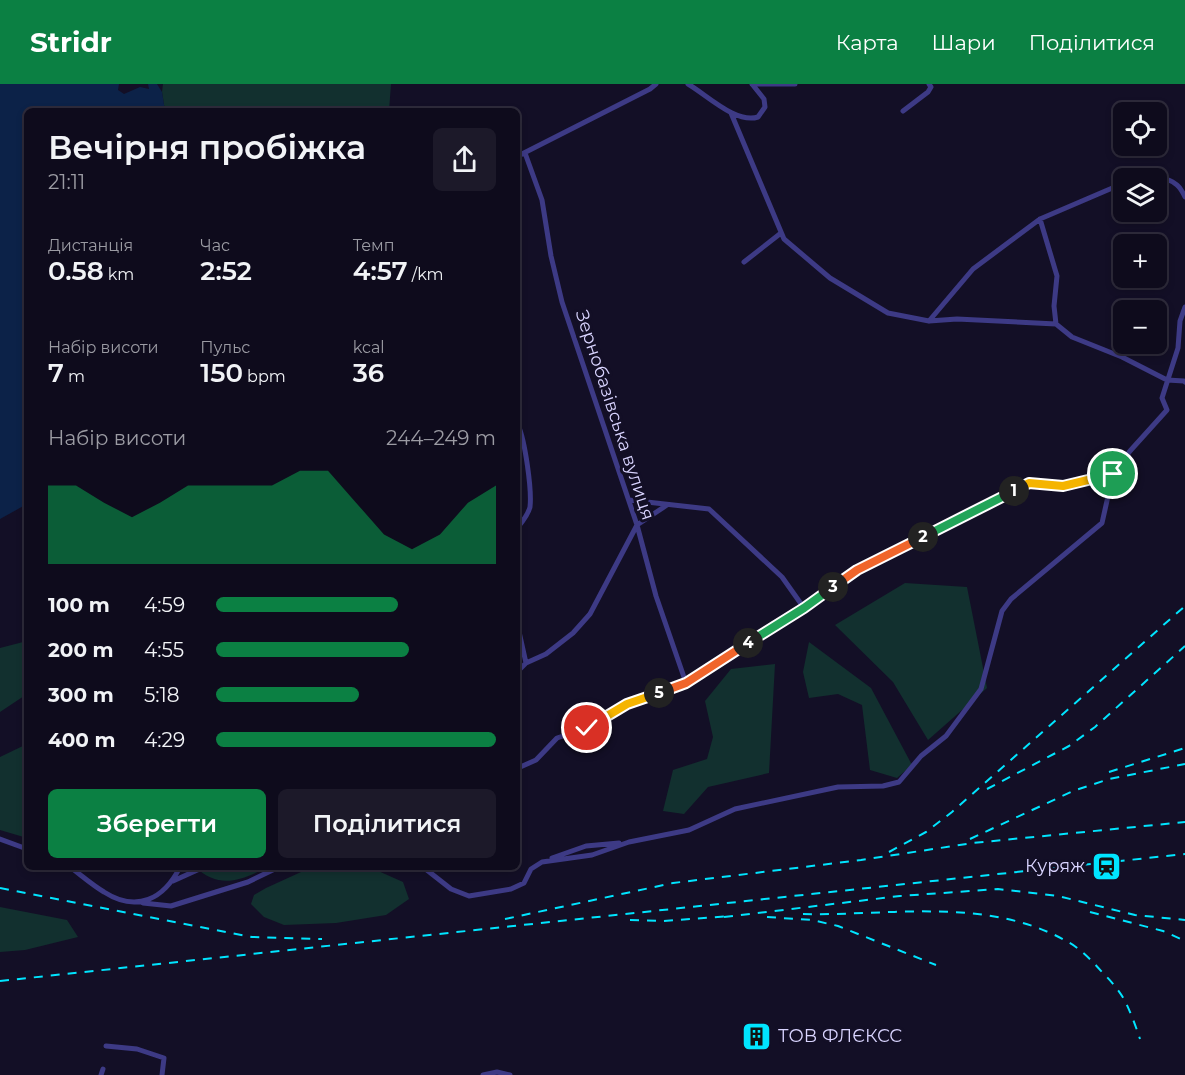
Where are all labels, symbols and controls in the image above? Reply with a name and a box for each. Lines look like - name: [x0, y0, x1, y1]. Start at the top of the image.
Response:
- text: Stridr: [30, 25, 112, 59]
- text: Карта: [836, 30, 899, 55]
- text: Шари: [932, 30, 996, 55]
- text: Поділитися: [1029, 30, 1155, 55]
- map controls: [1113, 102, 1167, 354]
- button: locate: [1113, 102, 1167, 156]
- text: Вечірня пробіжка: [48, 127, 366, 167]
- button: share: [433, 128, 496, 191]
- button: layers: [1113, 168, 1167, 222]
- text: 21:11: [48, 170, 85, 194]
- button: +: [1113, 234, 1167, 288]
- text: Дистанція: [48, 236, 133, 255]
- text: Час: [200, 236, 230, 255]
- text: Темп: [353, 236, 395, 255]
- text: 0.58: [48, 255, 104, 287]
- text: 2:52: [200, 255, 252, 287]
- text: 4:57: [353, 255, 408, 287]
- text: km: [104, 265, 134, 284]
- text: /km: [408, 265, 444, 284]
- button: −: [1113, 300, 1167, 354]
- street label: Зернобазівська вулиця: [571, 307, 659, 523]
- text: Набір висоти: [48, 338, 159, 357]
- text: Пульс: [200, 338, 250, 357]
- text: kcal: [353, 338, 385, 357]
- text: 7: [48, 357, 64, 389]
- text: 150: [200, 357, 243, 389]
- text: 36: [353, 357, 384, 389]
- text: m: [64, 367, 85, 386]
- text: bpm: [243, 367, 286, 386]
- text: Набір висоти: [48, 426, 186, 450]
- text: 244–249 m: [386, 426, 496, 450]
- pin: [1087, 448, 1138, 499]
- icon: arrive: [1096, 457, 1129, 490]
- pin: 1: [999, 476, 1029, 506]
- text: 1: [1011, 481, 1017, 500]
- pin: 2: [908, 522, 938, 552]
- text: 2: [918, 527, 928, 546]
- pin: 3: [818, 572, 848, 602]
- text: 3: [828, 577, 838, 596]
- text: 100 m: [48, 593, 110, 617]
- text: 4:59: [144, 593, 185, 617]
- pin: 4: [733, 628, 763, 658]
- text: 4: [742, 633, 754, 652]
- text: 200 m: [48, 638, 114, 662]
- text: 4:55: [144, 638, 184, 662]
- pin: 5: [644, 678, 674, 708]
- text: 300 m: [48, 683, 114, 707]
- text: 5:18: [144, 683, 180, 707]
- text: 5: [654, 683, 664, 702]
- pin: [561, 702, 612, 753]
- icon: check: [570, 711, 603, 744]
- text: 400 m: [48, 728, 116, 752]
- text: 4:29: [144, 728, 185, 752]
- button: Зберегти: [48, 789, 266, 858]
- button: Поділитися: [278, 789, 496, 858]
- station icon: Куряж: [1090, 850, 1122, 882]
- place label: Куряж: [1025, 855, 1085, 877]
- building icon: ТОВ ФЛЄКСС: [741, 1020, 773, 1052]
- place label: ТОВ ФЛЄКСС: [778, 1025, 902, 1047]

